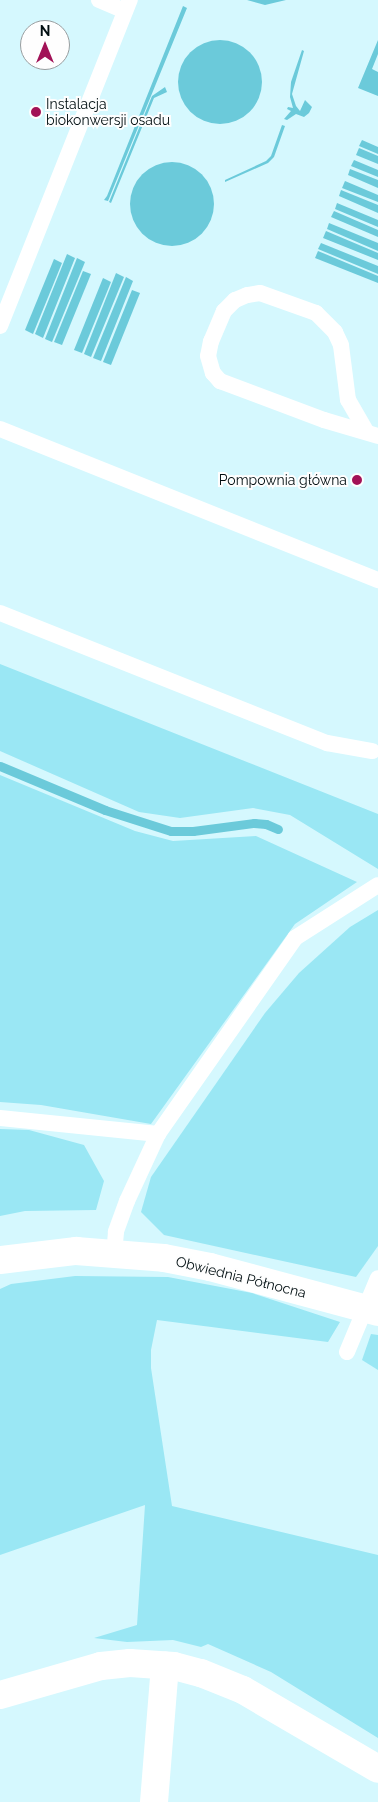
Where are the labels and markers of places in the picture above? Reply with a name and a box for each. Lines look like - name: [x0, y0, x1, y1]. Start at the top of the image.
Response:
- place label: Instalacja biokonwersji osadu: [46, 96, 170, 128]
- marker: Instalacja biokonwersji osadu: [30, 106, 42, 118]
- place label: Pompownia główna: [219, 472, 347, 488]
- marker: Pompownia główna: [351, 474, 363, 486]

